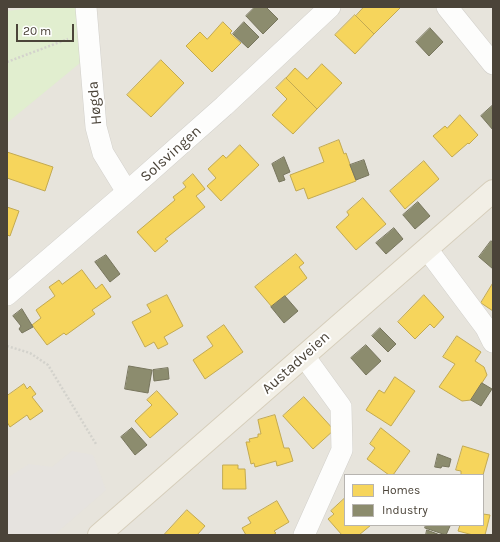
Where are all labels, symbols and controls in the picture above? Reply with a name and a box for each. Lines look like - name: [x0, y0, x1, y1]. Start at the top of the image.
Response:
- scale bar: [18, 16, 76, 42]
- text: 20 m: [23, 24, 51, 38]
- street label: Høgda: [84, 80, 106, 126]
- street label: Solsvingen: [137, 122, 205, 186]
- street label: Austadveien: [258, 328, 334, 398]
- legend: [344, 474, 484, 526]
- text: Homes: [382, 483, 420, 497]
- text: Industry: [382, 503, 428, 517]

